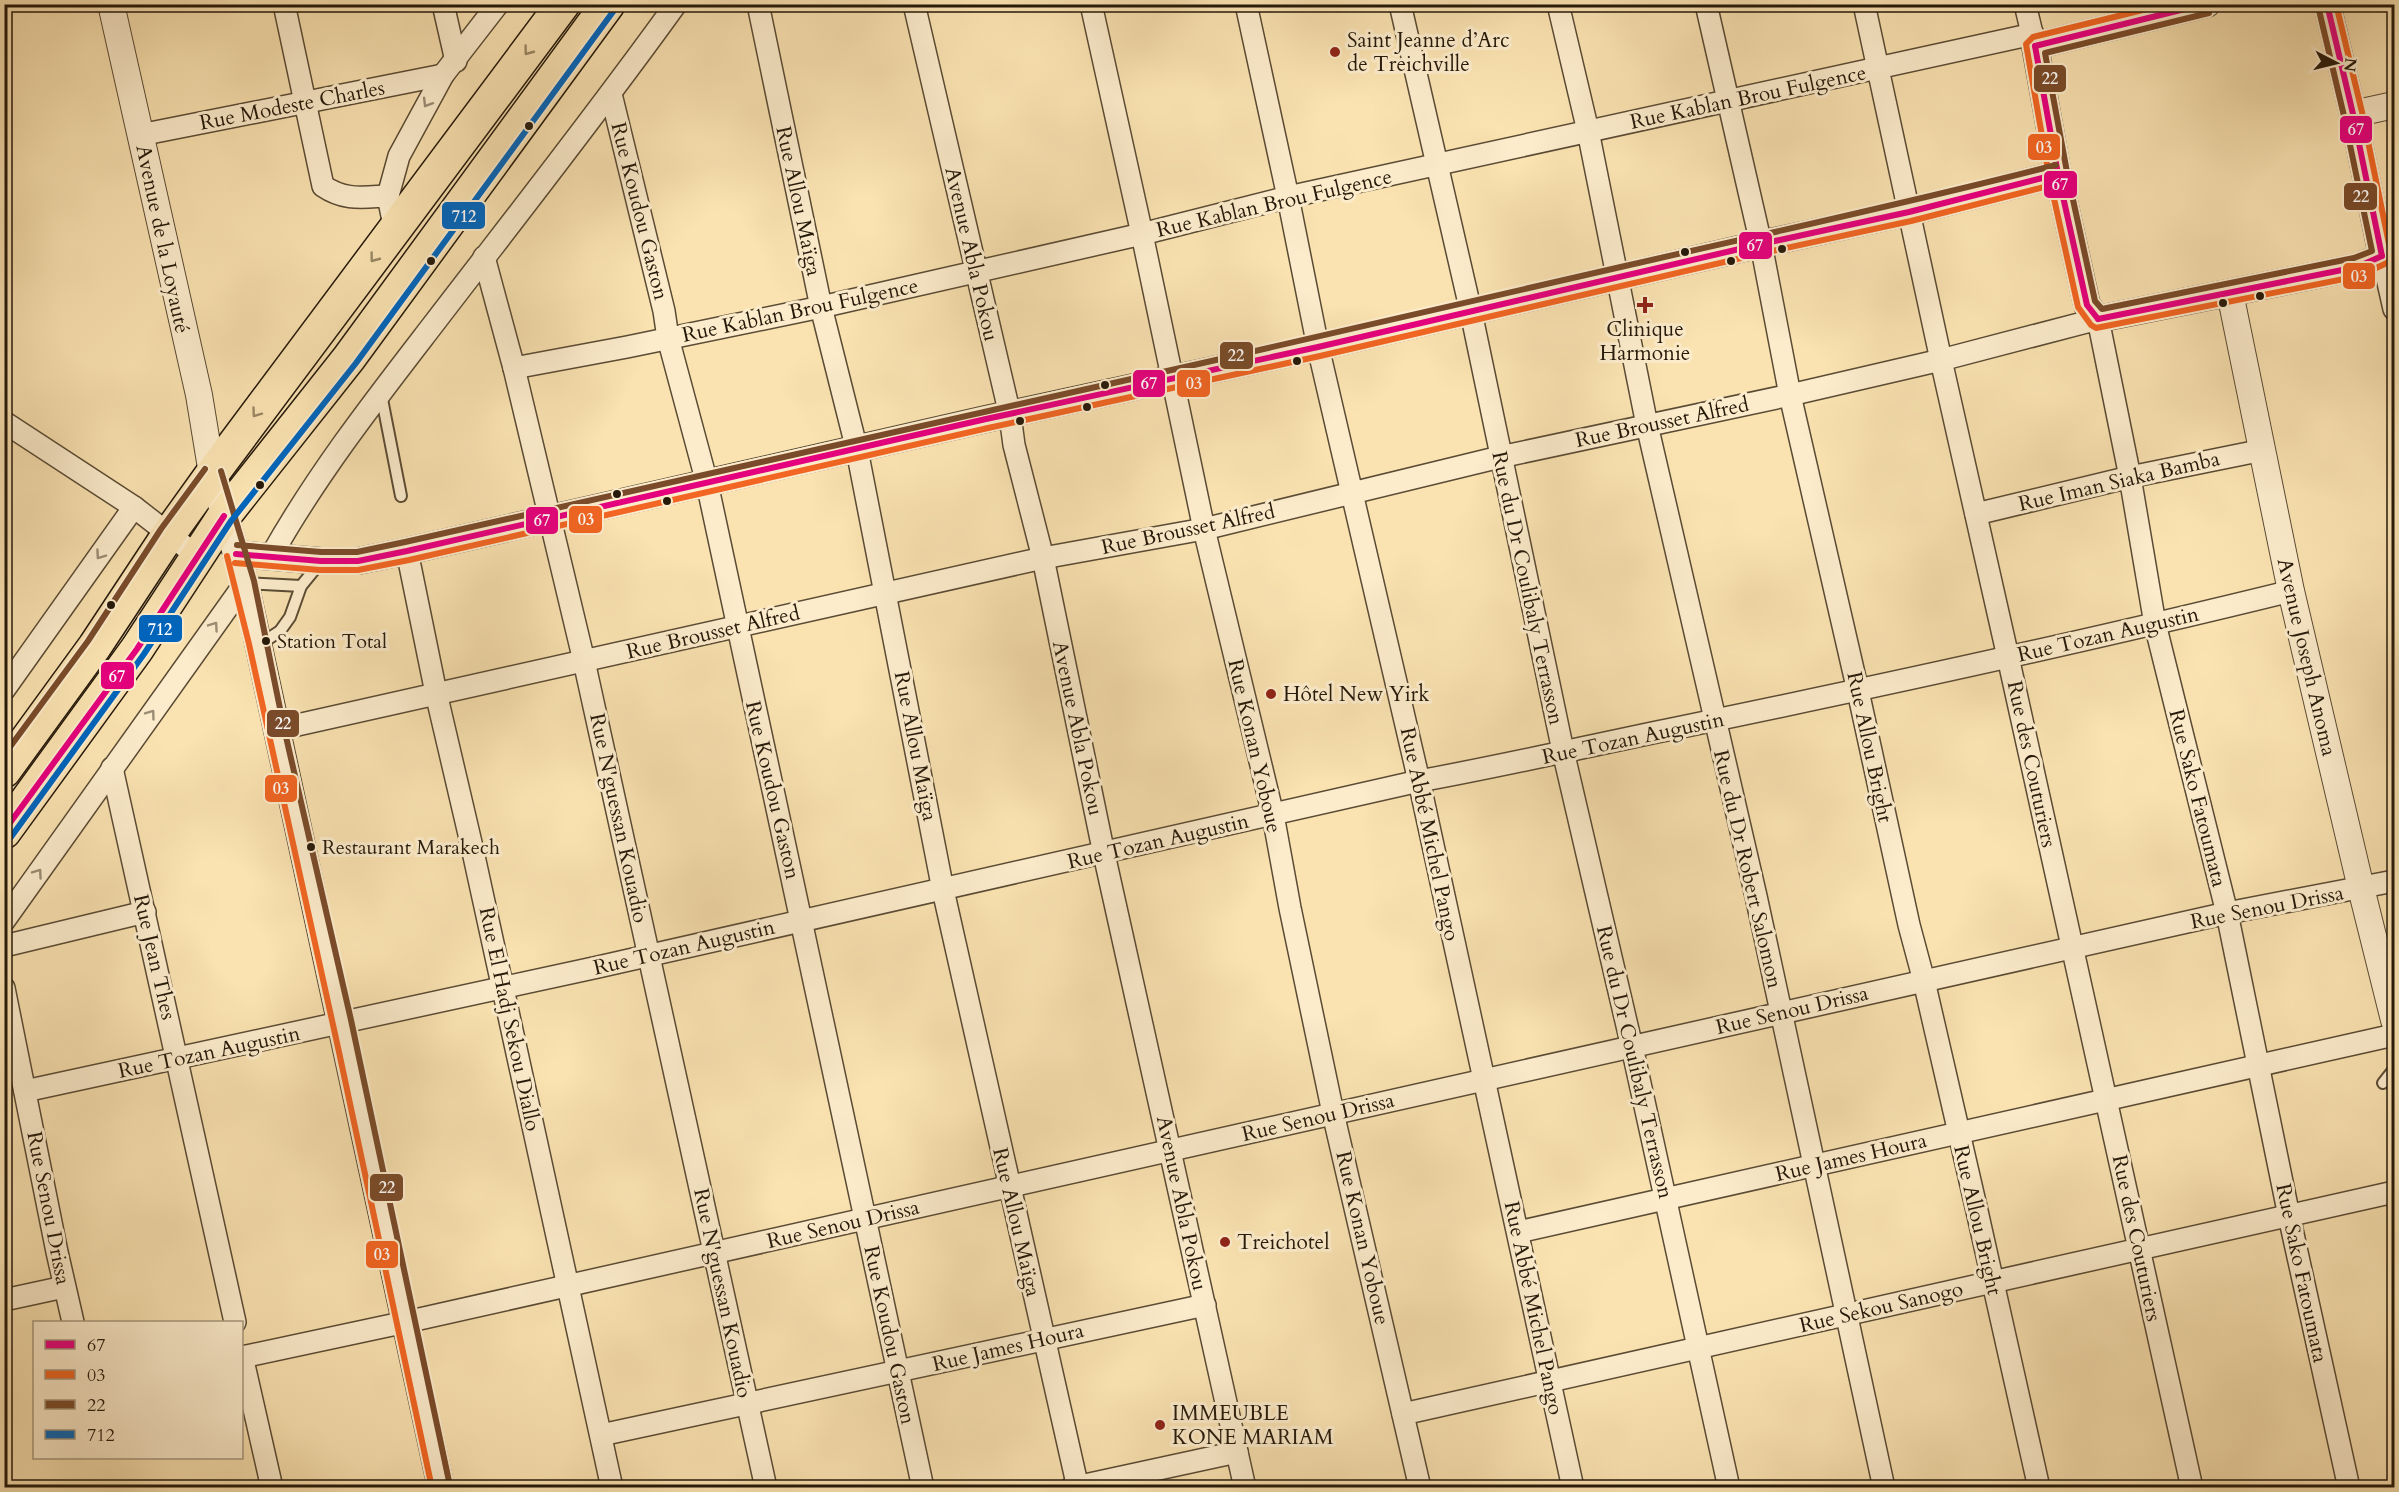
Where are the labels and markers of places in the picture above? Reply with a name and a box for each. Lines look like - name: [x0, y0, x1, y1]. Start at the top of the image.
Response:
- place label: Saint Jeanne d’Arc de Treichville: [1347, 26, 1509, 79]
- marker: Saint Jeanne d’Arc de Treichville: [1328, 45, 1342, 59]
- unlabelled marker: [523, 120, 535, 132]
- unlabelled marker: [1776, 243, 1788, 255]
- unlabelled marker: [1679, 246, 1691, 258]
- unlabelled marker: [425, 255, 437, 267]
- unlabelled marker: [1725, 255, 1737, 267]
- unlabelled marker: [2254, 290, 2266, 302]
- marker: Clinique Harmonie: [1636, 296, 1654, 314]
- unlabelled marker: [2217, 297, 2229, 309]
- place label: Clinique Harmonie: [1600, 315, 1690, 368]
- unlabelled marker: [1291, 355, 1303, 367]
- unlabelled marker: [1099, 379, 1111, 391]
- unlabelled marker: [1081, 401, 1093, 413]
- unlabelled marker: [1014, 415, 1026, 427]
- unlabelled marker: [254, 479, 266, 491]
- unlabelled marker: [611, 488, 623, 500]
- unlabelled marker: [661, 495, 673, 507]
- unlabelled marker: [105, 599, 117, 611]
- place label: Station Total: [277, 628, 387, 655]
- marker: Station Total: [260, 635, 272, 647]
- place label: Hôtel New Yirk: [1283, 680, 1430, 709]
- marker: Hôtel New Yirk: [1264, 687, 1278, 701]
- place label: Restaurant Marakech: [322, 834, 500, 861]
- marker: Restaurant Marakech: [305, 841, 317, 853]
- place label: Treichotel: [1237, 1228, 1329, 1257]
- marker: Treichotel: [1218, 1235, 1232, 1249]
- place label: IMMEUBLE KONE MARIAM: [1172, 1399, 1334, 1452]
- marker: IMMEUBLE KONE MARIAM: [1153, 1418, 1167, 1432]

